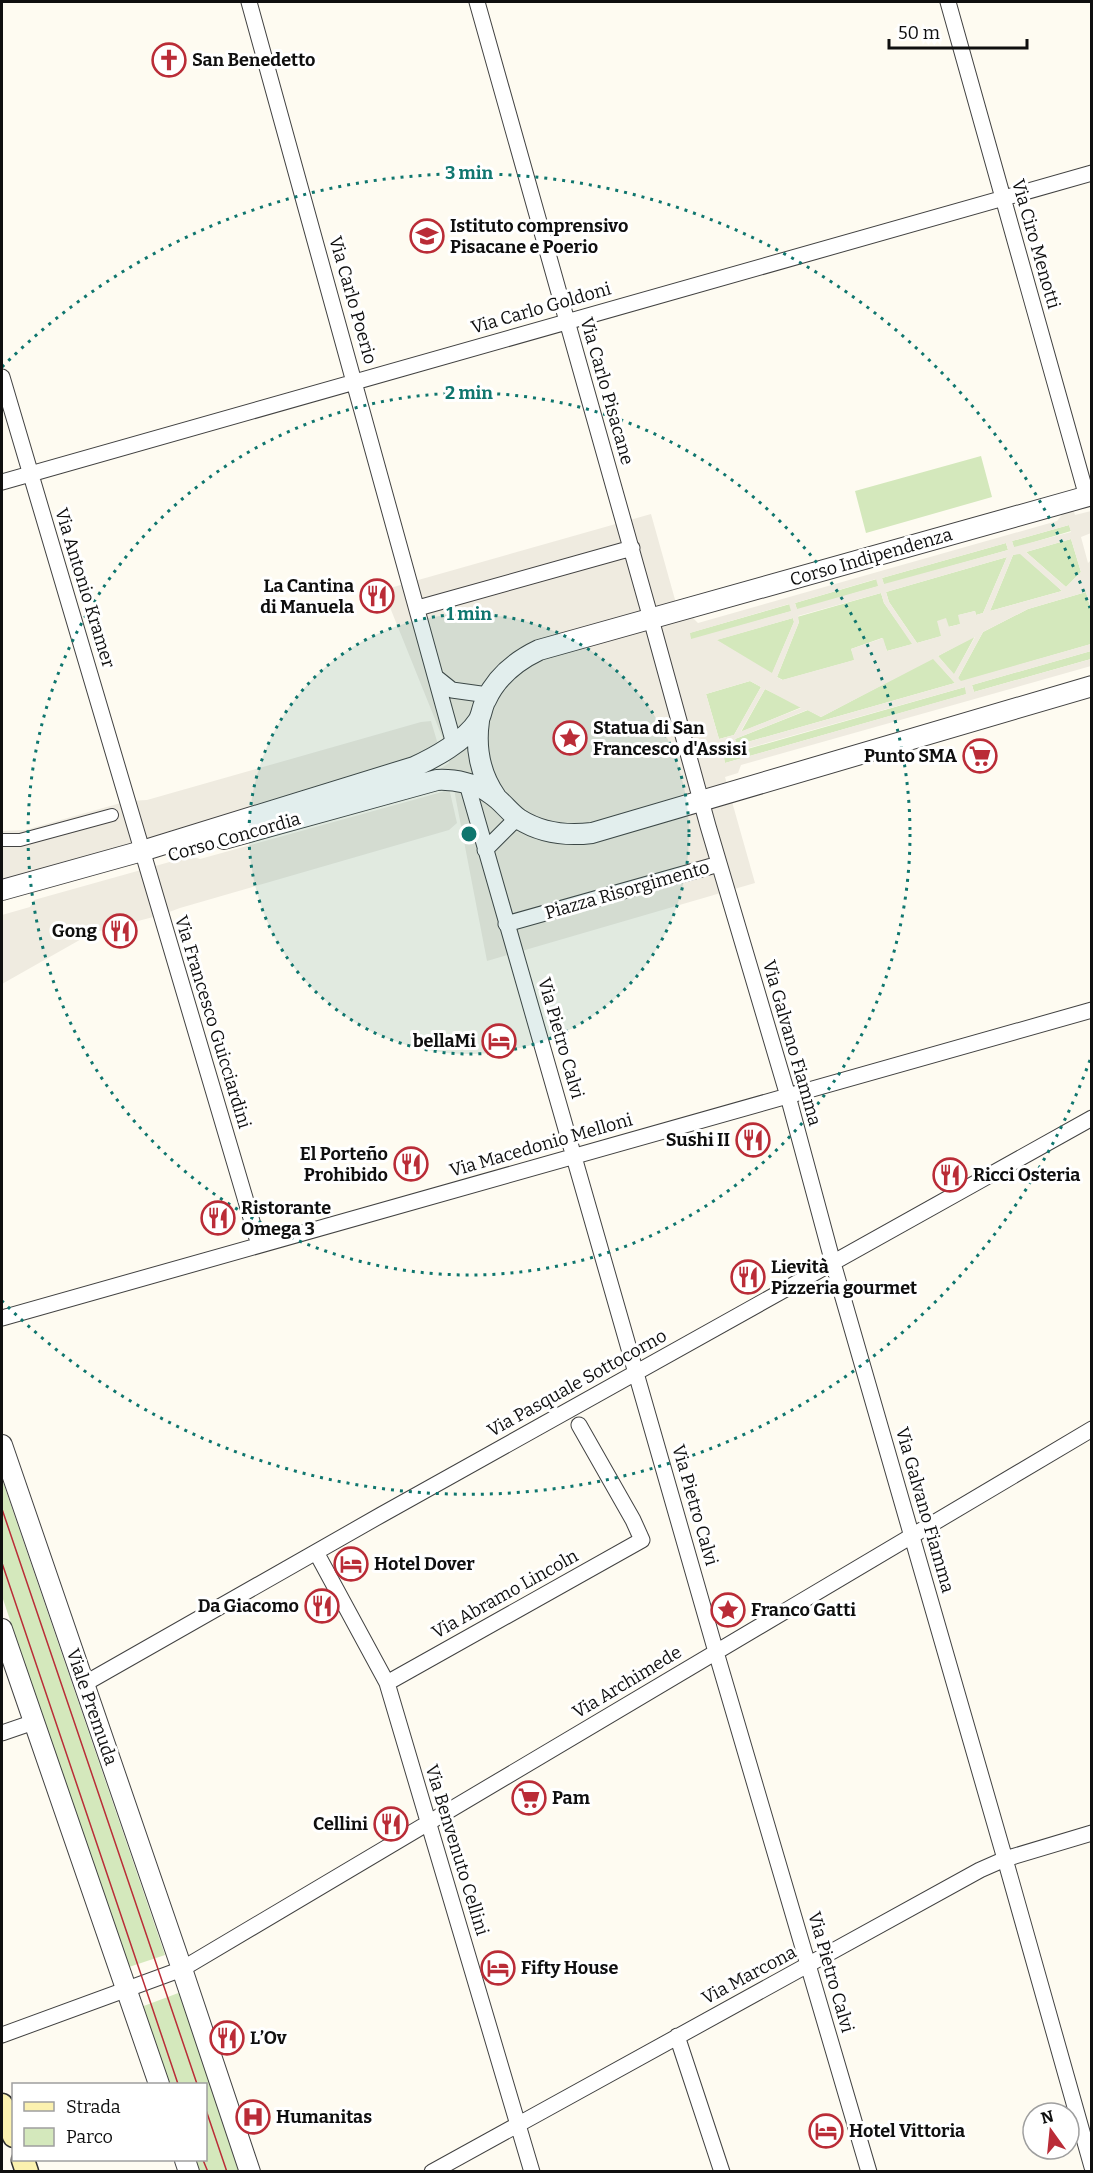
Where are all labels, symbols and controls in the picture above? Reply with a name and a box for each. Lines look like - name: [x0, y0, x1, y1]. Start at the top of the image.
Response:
- scale bar: [889, 12, 1027, 50]
- text: 50 m: [898, 22, 940, 44]
- church icon: San Benedetto: [151, 42, 187, 78]
- place label: San Benedetto: [192, 49, 315, 71]
- text: 3 min: [445, 162, 493, 184]
- street label: Via Ciro Menotti: [1007, 177, 1065, 311]
- place label: Istituto comprensivo Pisacane e Poerio: [450, 215, 628, 258]
- school or university icon: Istituto comprensivo Pisacane e Poerio: [409, 218, 445, 254]
- street label: Via Carlo Poerio: [324, 233, 382, 367]
- street label: Via Carlo Goldoni: [468, 277, 614, 339]
- street label: Via Carlo Pisacane: [575, 315, 639, 467]
- text: 2 min: [445, 382, 493, 404]
- street label: Via Antonio Kramer: [50, 505, 120, 671]
- street label: Corso Indipendenza: [787, 523, 955, 591]
- place label: La Cantina di Manuela: [260, 575, 354, 618]
- restaurant icon: La Cantina di Manuela: [359, 578, 395, 614]
- text: 1 min: [446, 603, 492, 625]
- place label: Statua di San Francesco d'Assisi: [593, 717, 747, 760]
- place icon: Statua di San Francesco d'Assisi: [552, 720, 588, 756]
- supermarket icon: Punto SMA: [962, 738, 998, 774]
- place label: Punto SMA: [864, 745, 957, 767]
- street label: Corso Concordia: [165, 807, 303, 866]
- centre of rings: [459, 824, 479, 844]
- street label: Piazza Risorgimento: [542, 856, 712, 924]
- restaurant icon: Gong: [102, 913, 138, 949]
- street label: Via Francesco Guicciardini: [170, 913, 256, 1131]
- place label: Gong: [52, 920, 98, 942]
- street label: Via Galvano Fiamma: [758, 958, 826, 1128]
- street label: Via Pietro Calvi: [533, 975, 589, 1101]
- hotel icon: bellaMi: [481, 1023, 517, 1059]
- place label: bellaMi: [413, 1030, 476, 1052]
- street label: Via Macedonio Melloni: [447, 1108, 635, 1182]
- restaurant icon: Sushi II: [735, 1122, 771, 1158]
- place label: Sushi II: [666, 1129, 730, 1151]
- place label: El Porteño Prohibido: [300, 1143, 388, 1186]
- restaurant icon: El Porteño Prohibido: [393, 1146, 429, 1182]
- restaurant icon: Ricci Osteria: [932, 1157, 968, 1193]
- place label: Ricci Osteria: [973, 1164, 1080, 1186]
- place label: Ristorante Omega 3: [241, 1197, 331, 1240]
- restaurant icon: Ristorante Omega 3: [200, 1200, 236, 1236]
- place label: Lievità Pizzeria gourmet: [771, 1256, 917, 1299]
- restaurant icon: Lievità Pizzeria gourmet: [730, 1259, 766, 1295]
- street label: Via Pasquale Sottocorno: [483, 1324, 671, 1442]
- street label: Via Galvano Fiamma: [891, 1425, 959, 1595]
- street label: Via Pietro Calvi: [667, 1442, 723, 1568]
- street label: Via Abramo Lincoln: [428, 1544, 582, 1643]
- hotel icon: Hotel Dover: [333, 1546, 369, 1582]
- place label: Hotel Dover: [374, 1553, 475, 1575]
- restaurant icon: Da Giacomo: [304, 1588, 340, 1624]
- place icon: Franco Gatti: [710, 1592, 746, 1628]
- place label: Da Giacomo: [198, 1595, 299, 1617]
- place label: Franco Gatti: [751, 1599, 856, 1621]
- street label: Via Archimede: [569, 1641, 685, 1723]
- street label: Viale Premuda: [62, 1646, 122, 1768]
- street label: Via Benvenuto Cellini: [421, 1762, 493, 1938]
- supermarket icon: Pam: [511, 1780, 547, 1816]
- place label: Pam: [552, 1787, 590, 1809]
- restaurant icon: Cellini: [373, 1806, 409, 1842]
- place label: Cellini: [313, 1813, 368, 1835]
- street label: Via Pietro Calvi: [803, 1909, 859, 2035]
- street label: Via Marcona: [698, 1941, 800, 2009]
- hotel icon: Fifty House: [480, 1950, 516, 1986]
- place label: Fifty House: [521, 1957, 618, 1979]
- restaurant icon: L’Ov: [209, 2020, 245, 2056]
- place label: L’Ov: [250, 2027, 287, 2049]
- legend: [12, 2083, 207, 2161]
- text: Strada: [66, 2096, 121, 2118]
- hospital icon: Humanitas: [235, 2099, 271, 2135]
- north arrow: [1021, 2101, 1081, 2161]
- place label: Humanitas: [276, 2106, 372, 2128]
- text: N: [1039, 2106, 1056, 2128]
- hotel icon: Hotel Vittoria: [808, 2113, 844, 2149]
- place label: Hotel Vittoria: [849, 2120, 965, 2142]
- text: Parco: [66, 2126, 113, 2148]

